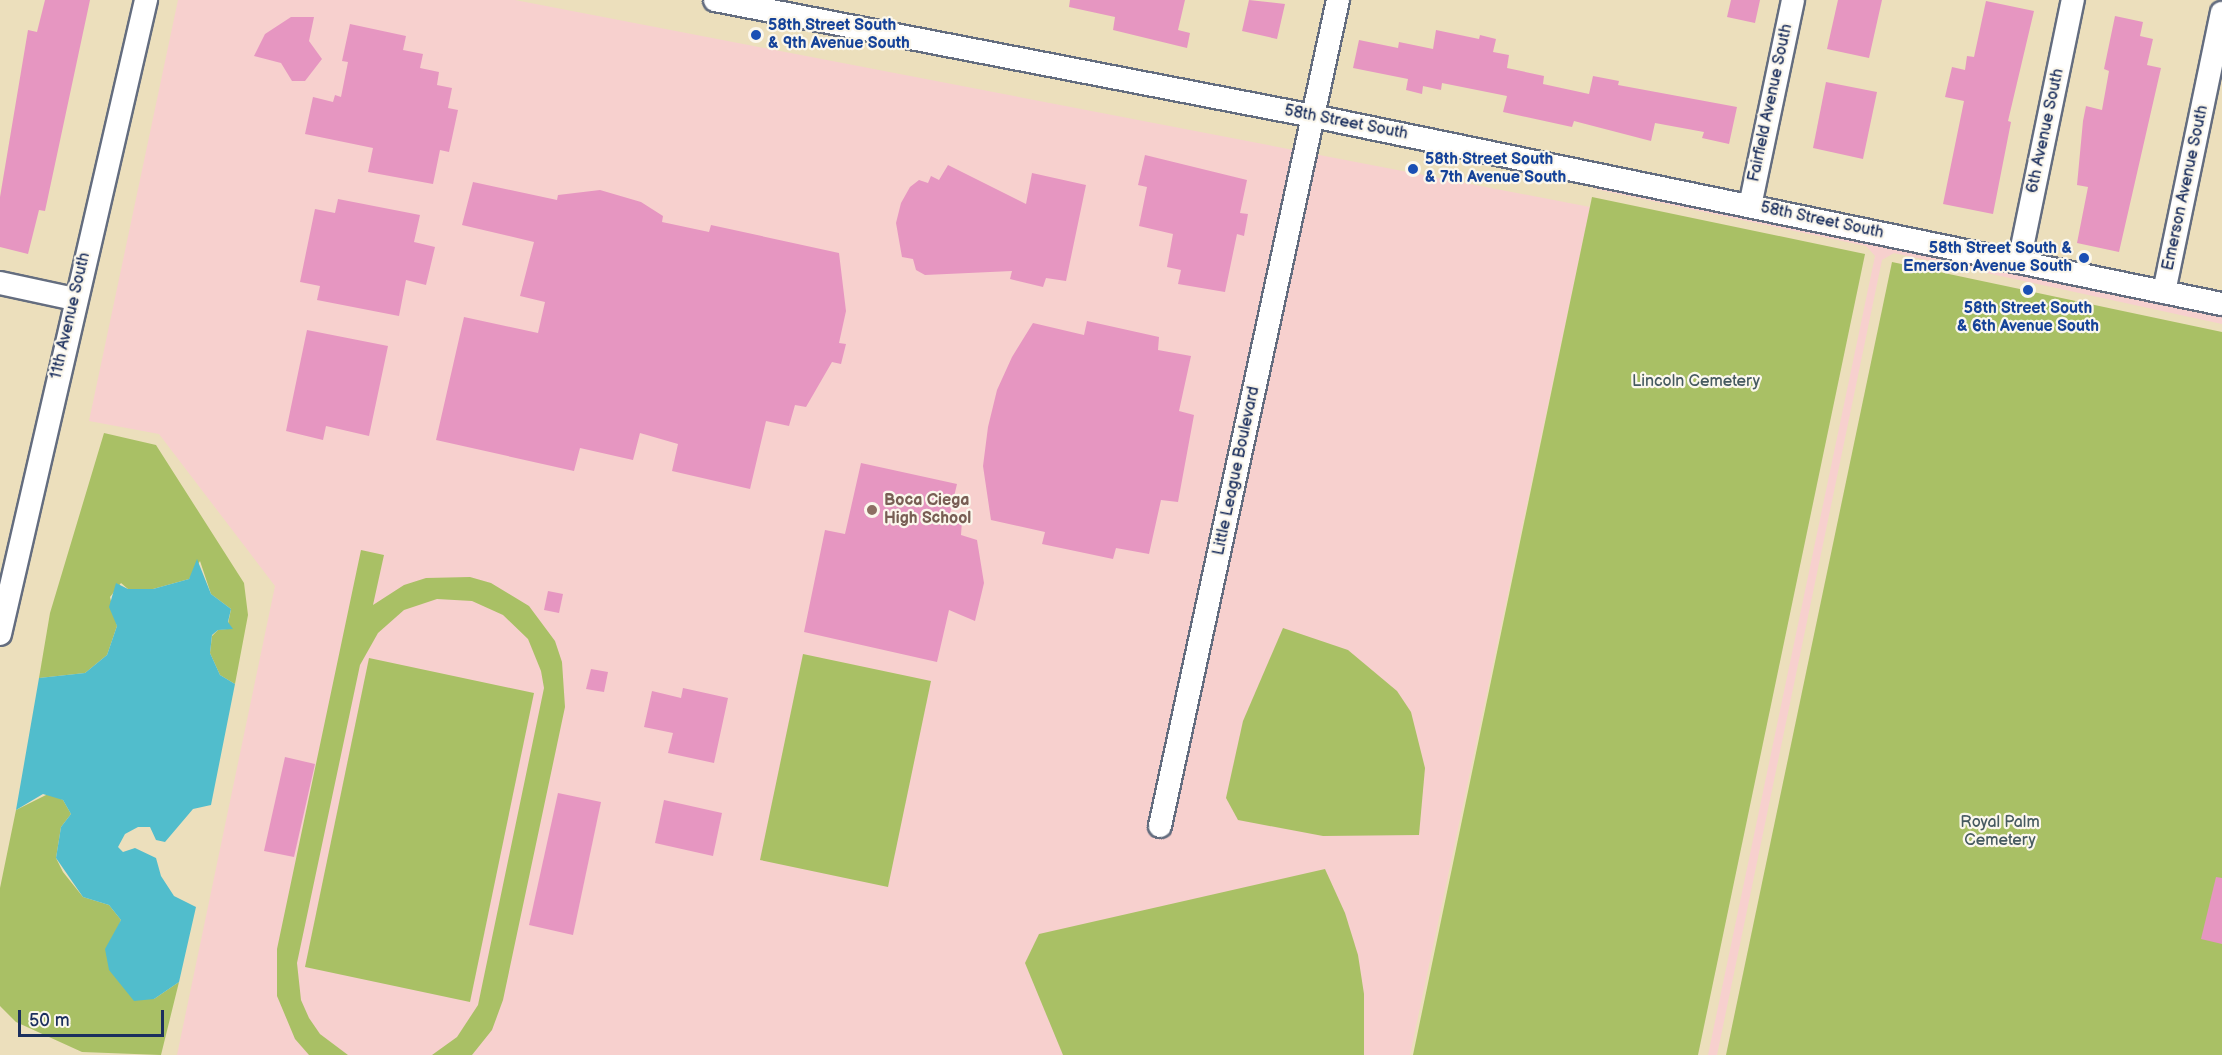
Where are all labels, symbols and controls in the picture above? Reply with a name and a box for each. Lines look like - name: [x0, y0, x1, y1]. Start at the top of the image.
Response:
- place label: 58th Street South & 9th Avenue South: [768, 16, 910, 54]
- street label: Fairfield Avenue South: [1745, 22, 1797, 184]
- marker: 58th Street South & 9th Avenue South: [749, 28, 763, 42]
- street label: 6th Avenue South: [2023, 67, 2069, 195]
- street label: 58th Street South: [1282, 102, 1410, 144]
- street label: Emerson Avenue South: [2159, 104, 2213, 272]
- place label: 58th Street South & 7th Avenue South: [1425, 150, 1566, 188]
- marker: 58th Street South & 7th Avenue South: [1406, 162, 1420, 176]
- street label: 58th Street South: [1758, 198, 1886, 244]
- place label: 58th Street South & Emerson Avenue South: [1903, 239, 2072, 277]
- street label: 11th Avenue South: [47, 251, 95, 381]
- marker: 58th Street South & Emerson Avenue South: [2077, 251, 2091, 265]
- marker: 58th Street South & 6th Avenue South: [2021, 283, 2035, 297]
- place label: 58th Street South & 6th Avenue South: [1957, 299, 2099, 337]
- park label: Lincoln Cemetery: [1632, 372, 1760, 392]
- street label: Little League Boulevard: [1210, 385, 1264, 557]
- place label: Boca Ciega High School: [884, 491, 971, 529]
- marker: Boca Ciega High School: [865, 503, 879, 517]
- park label: Royal Palm Cemetery: [1960, 813, 2040, 851]
- scale bar: [21, 998, 166, 1036]
- text: 50 m: [29, 1010, 70, 1031]

